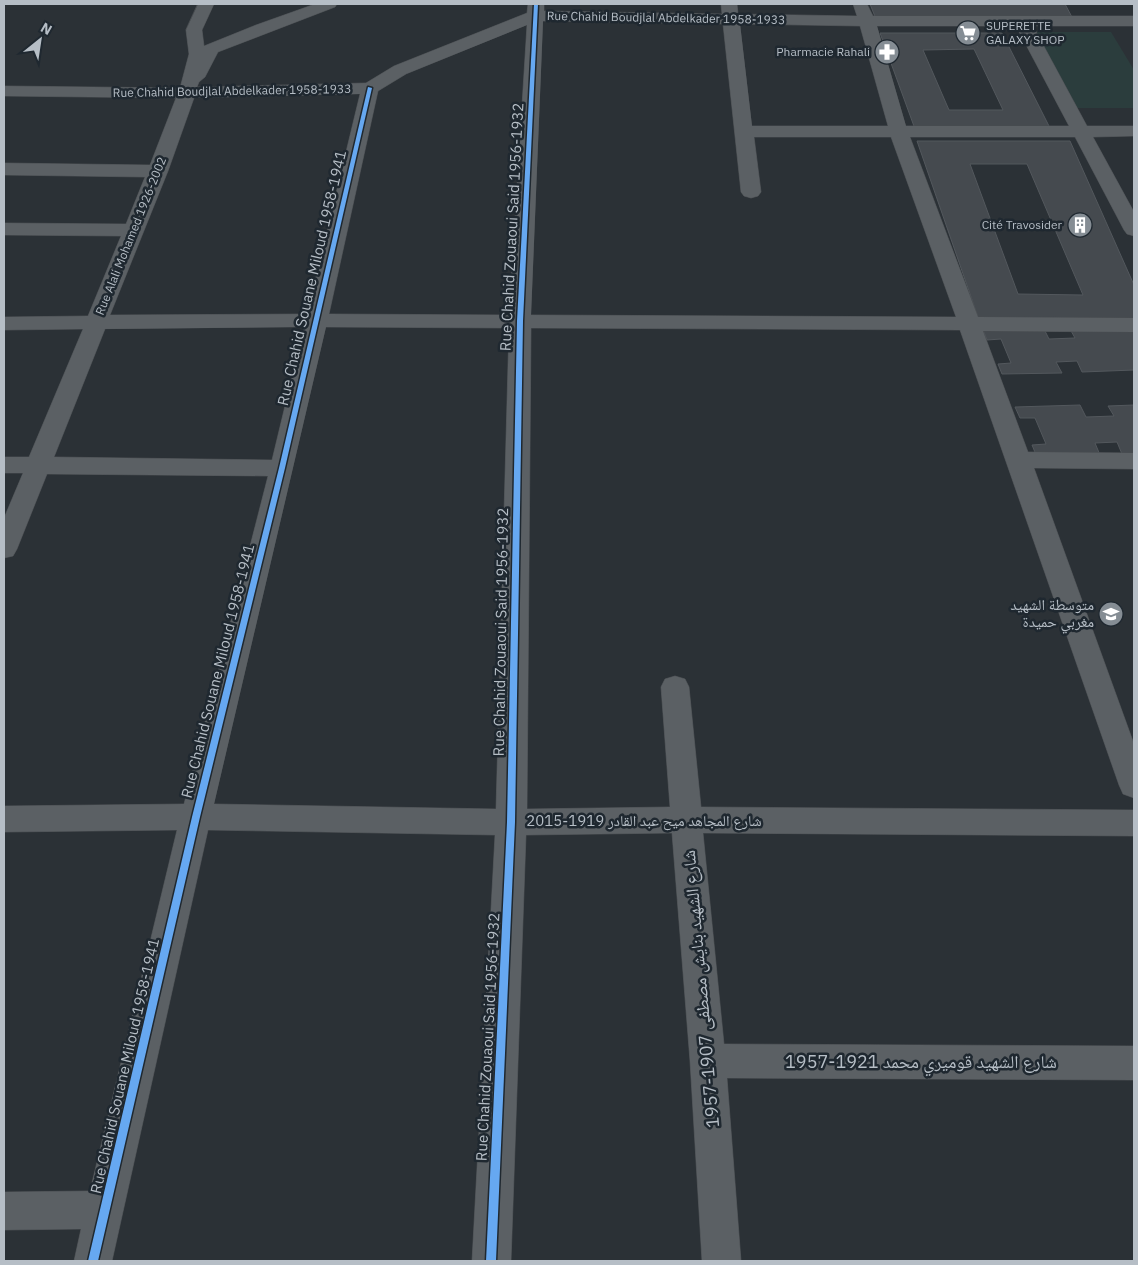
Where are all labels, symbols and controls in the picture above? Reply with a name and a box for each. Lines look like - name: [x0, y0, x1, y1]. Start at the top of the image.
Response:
- street label: Rue Chahid Boudjlal Abdelkader 1958-1933: [547, 8, 785, 27]
- north arrow: [15, 15, 65, 65]
- text: N: [38, 18, 55, 39]
- place label: SUPERETTE GALAXY SHOP: [986, 18, 1065, 47]
- supermarket icon: SUPERETTE GALAXY SHOP: [955, 20, 981, 46]
- pharmacy icon: Pharmacie Rahali: [874, 39, 900, 65]
- place label: Pharmacie Rahali: [776, 44, 870, 59]
- street label: Rue Chahid Boudjlal Abdelkader 1958-1933: [113, 81, 351, 100]
- street label: Rue Chahid Zouaoui Said 1956-1932: [496, 102, 527, 352]
- street label: Rue Chahid Souane Miloud 1958-1941: [273, 148, 350, 407]
- street label: Rue Alali Mohamed 1926-2002: [92, 155, 169, 317]
- building icon: Cité Travosider: [1067, 212, 1093, 238]
- place label: Cité Travosider: [982, 217, 1063, 232]
- street label: Rue Chahid Zouaoui Said 1956-1932: [489, 507, 512, 756]
- street label: Rue Chahid Souane Miloud 1958-1941: [177, 542, 258, 800]
- place label: متوسطة الشهيد مغربي حميدة: [1010, 595, 1094, 634]
- school or university icon: متوسطة الشهيد مغربي حميدة: [1098, 601, 1124, 627]
- street label: شارع المجاهد ميح عبد القادر 1919-2015: [526, 811, 762, 831]
- street label: شارع الشهيد بنايش مصطفى 1907-1957: [677, 849, 724, 1129]
- street label: Rue Chahid Zouaoui Said 1956-1932: [472, 912, 503, 1162]
- street label: Rue Chahid Souane Miloud 1958-1941: [86, 936, 163, 1195]
- street label: شارع الشهيد قوميري محمد 1921-1957: [785, 1050, 1057, 1077]

